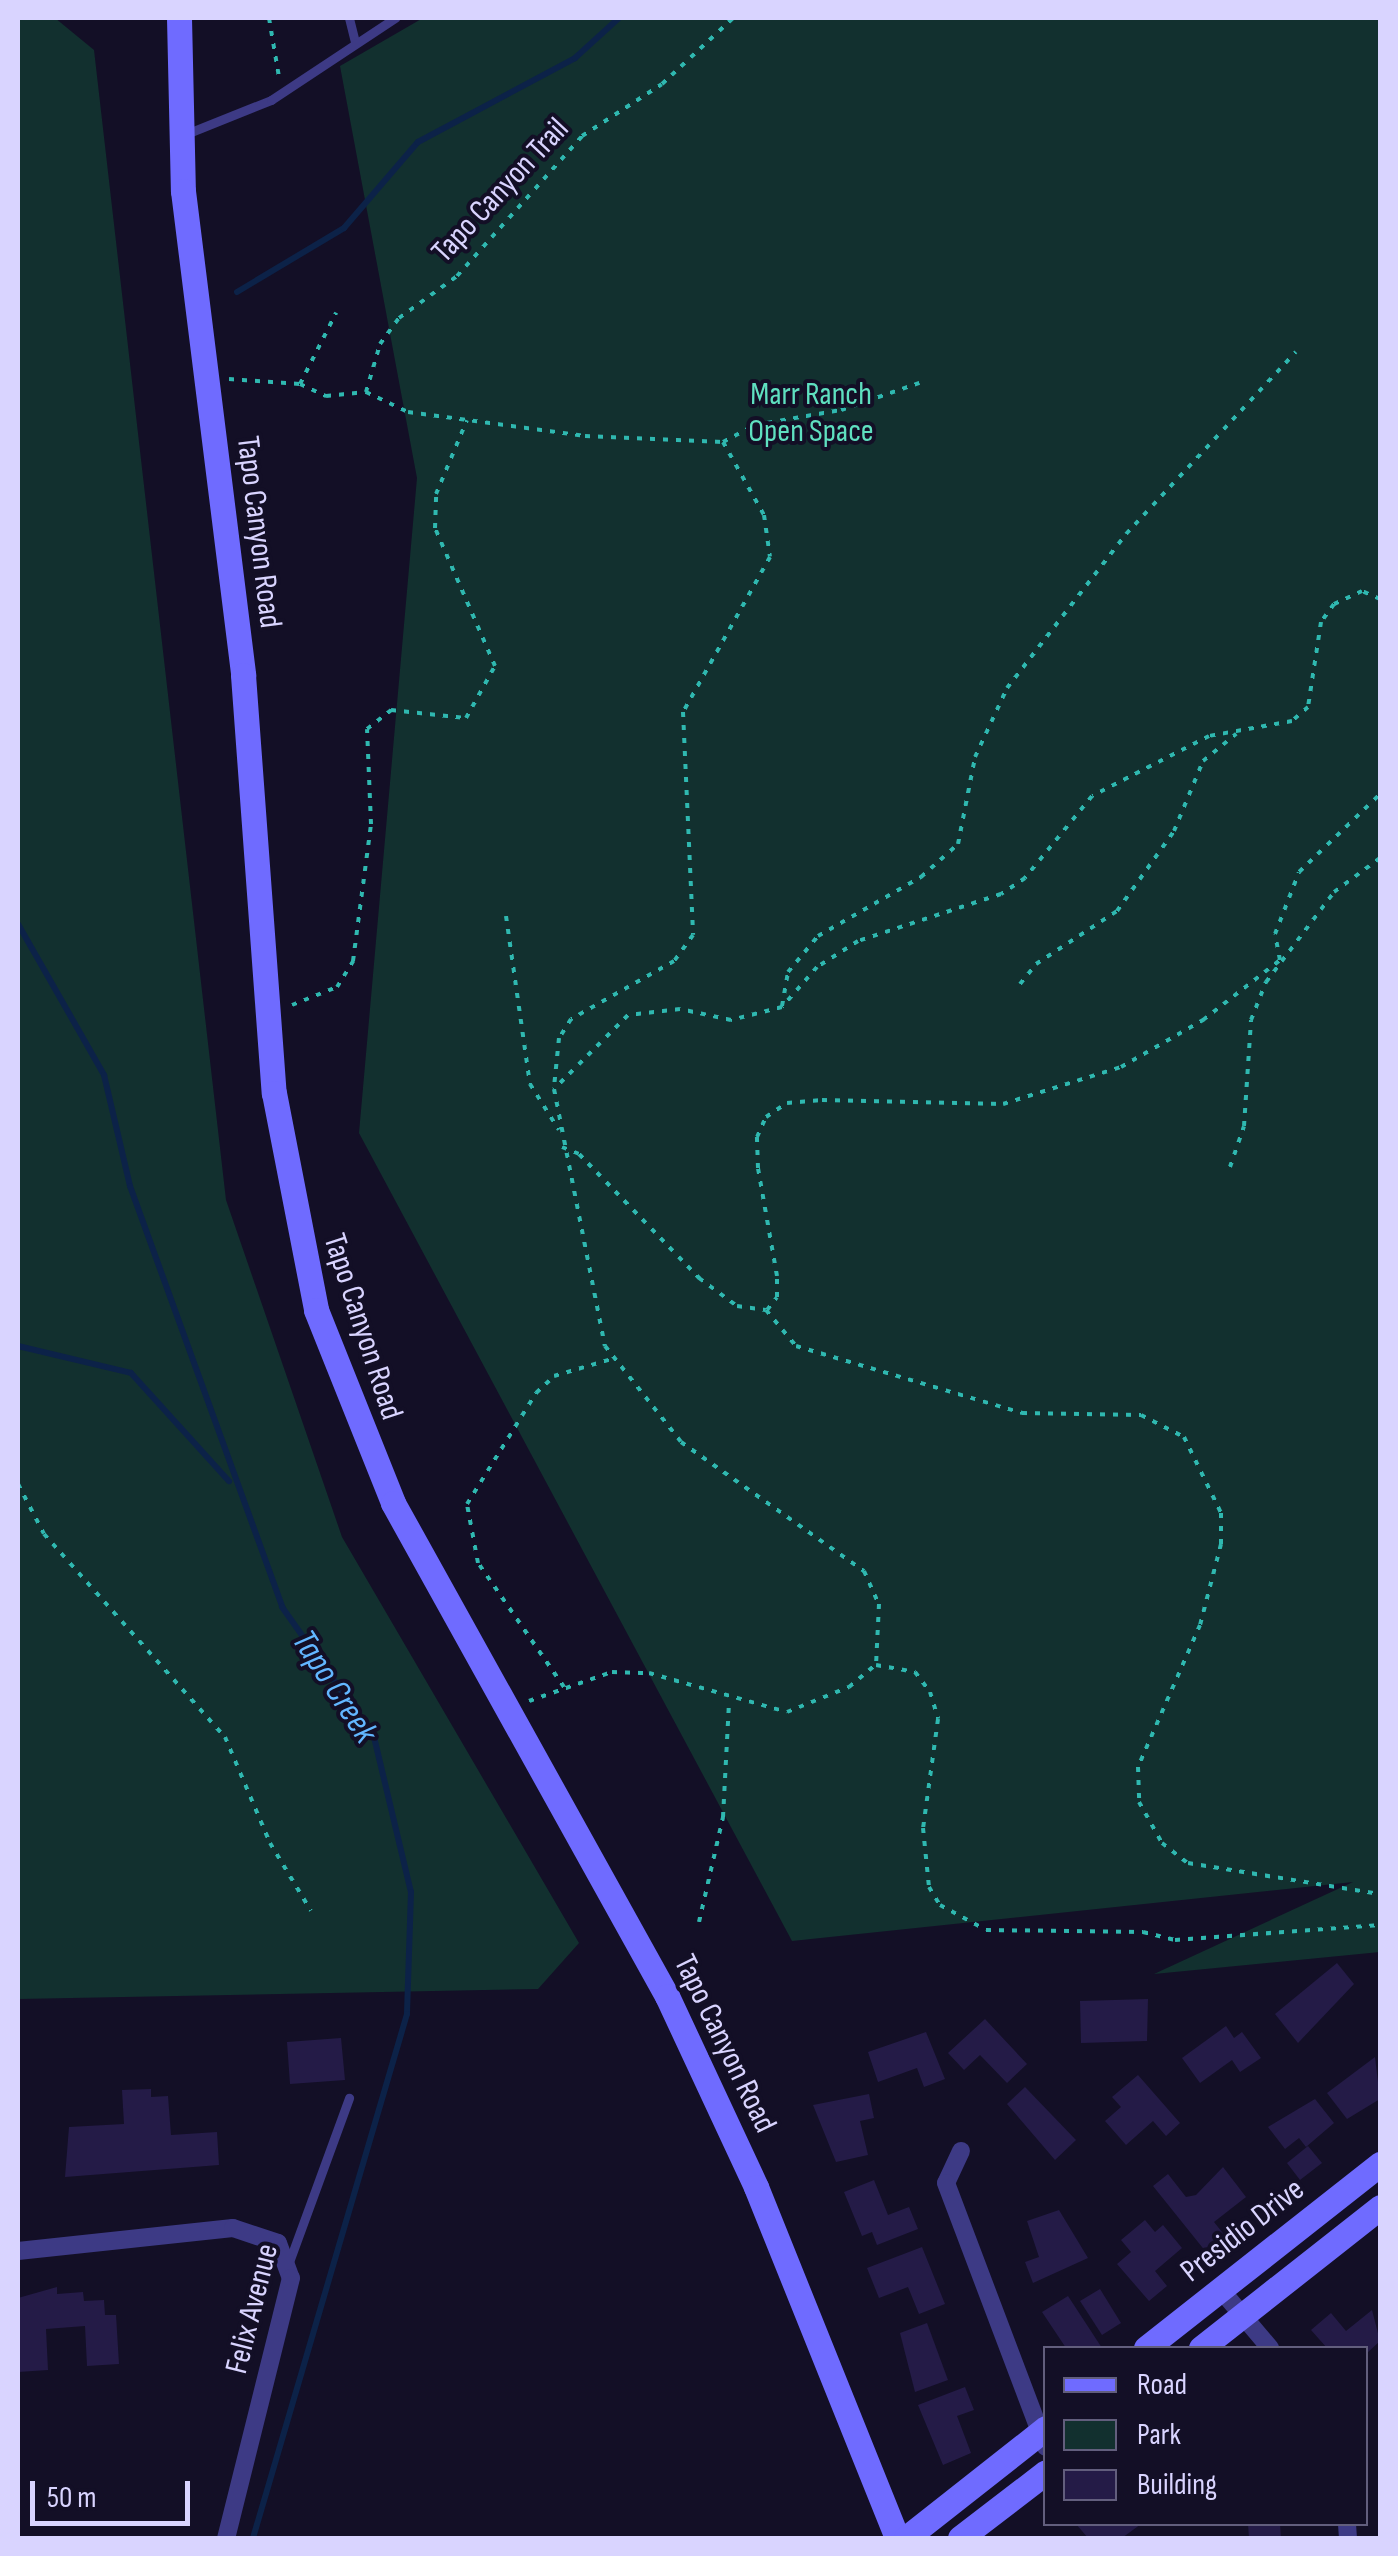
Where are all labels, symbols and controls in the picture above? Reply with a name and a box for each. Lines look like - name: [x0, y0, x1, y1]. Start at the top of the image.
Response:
- street label: Tapo Canyon Trail: [424, 111, 578, 271]
- park label: Marr Ranch Open Space: [748, 377, 874, 452]
- street label: Tapo Canyon Road: [227, 434, 289, 630]
- street label: Tapo Canyon Road: [314, 1229, 410, 1425]
- water label: Tapo Creek: [282, 1623, 386, 1751]
- street label: Tapo Canyon Road: [664, 1949, 784, 2139]
- street label: Presidio Drive: [1174, 2171, 1312, 2291]
- street label: Felix Avenue: [218, 2240, 288, 2378]
- legend: [1043, 2346, 1368, 2526]
- text: Road: [1137, 2367, 1187, 2403]
- text: Park: [1137, 2417, 1181, 2453]
- scale bar: [35, 2461, 195, 2523]
- text: Building: [1137, 2467, 1217, 2503]
- text: 50 m: [47, 2480, 96, 2516]

